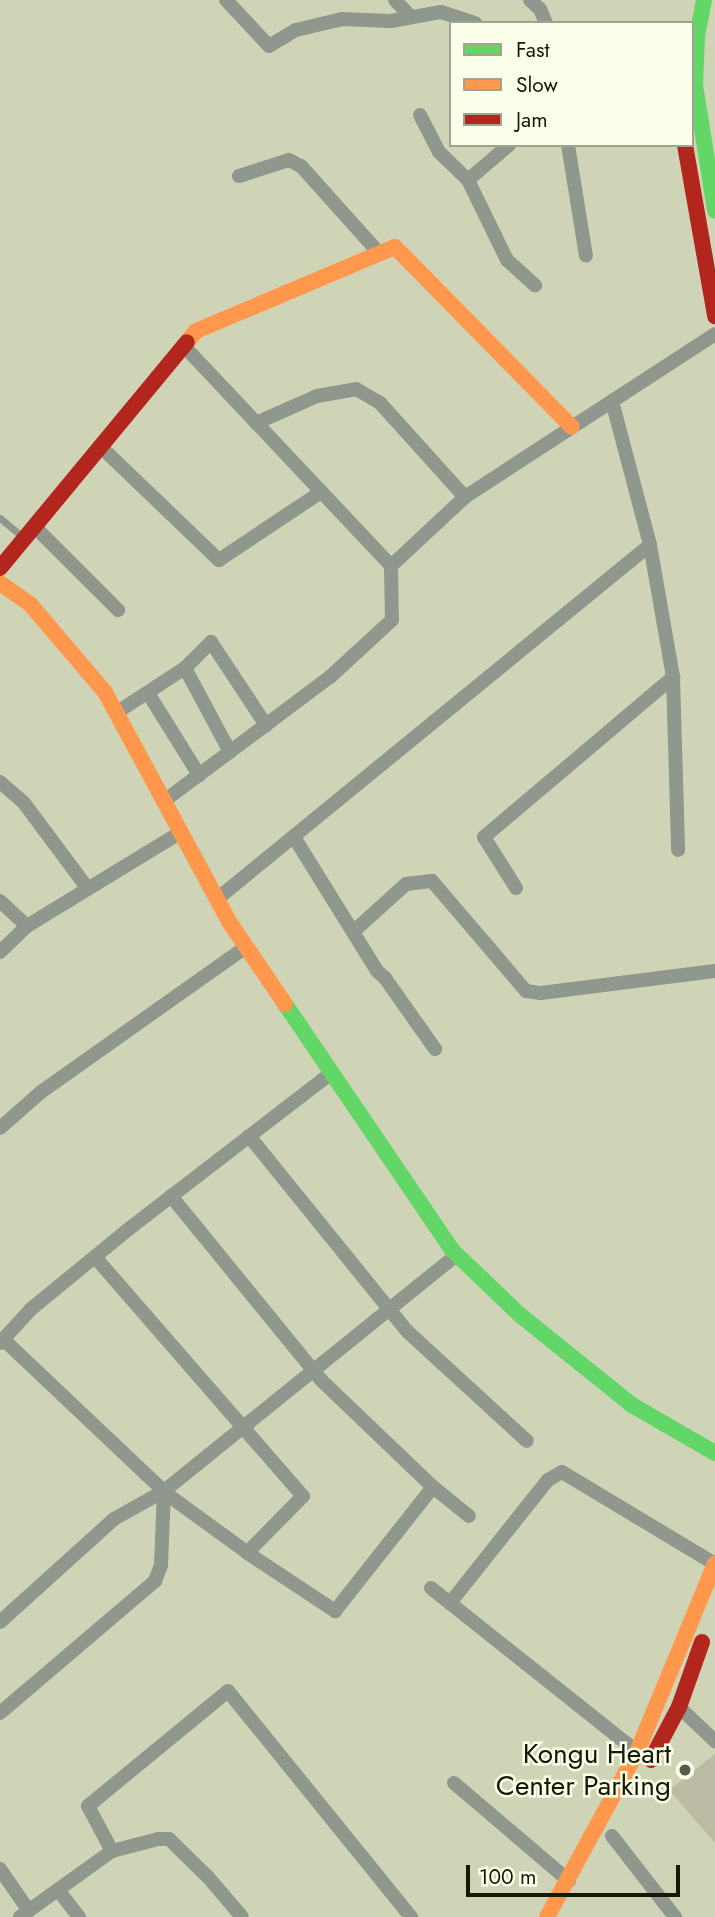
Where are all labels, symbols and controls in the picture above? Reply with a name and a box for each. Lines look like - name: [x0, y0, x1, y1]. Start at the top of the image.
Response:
- legend: [449, 21, 694, 147]
- text: Fast: [516, 35, 549, 65]
- text: Slow: [516, 70, 558, 100]
- text: Jam: [516, 105, 548, 135]
- place label: Kongu Heart Center Parking: [496, 1737, 671, 1803]
- marker: Kongu Heart Center Parking: [677, 1762, 693, 1778]
- scale bar: [470, 1850, 684, 1894]
- text: 100 m: [479, 1862, 536, 1892]

